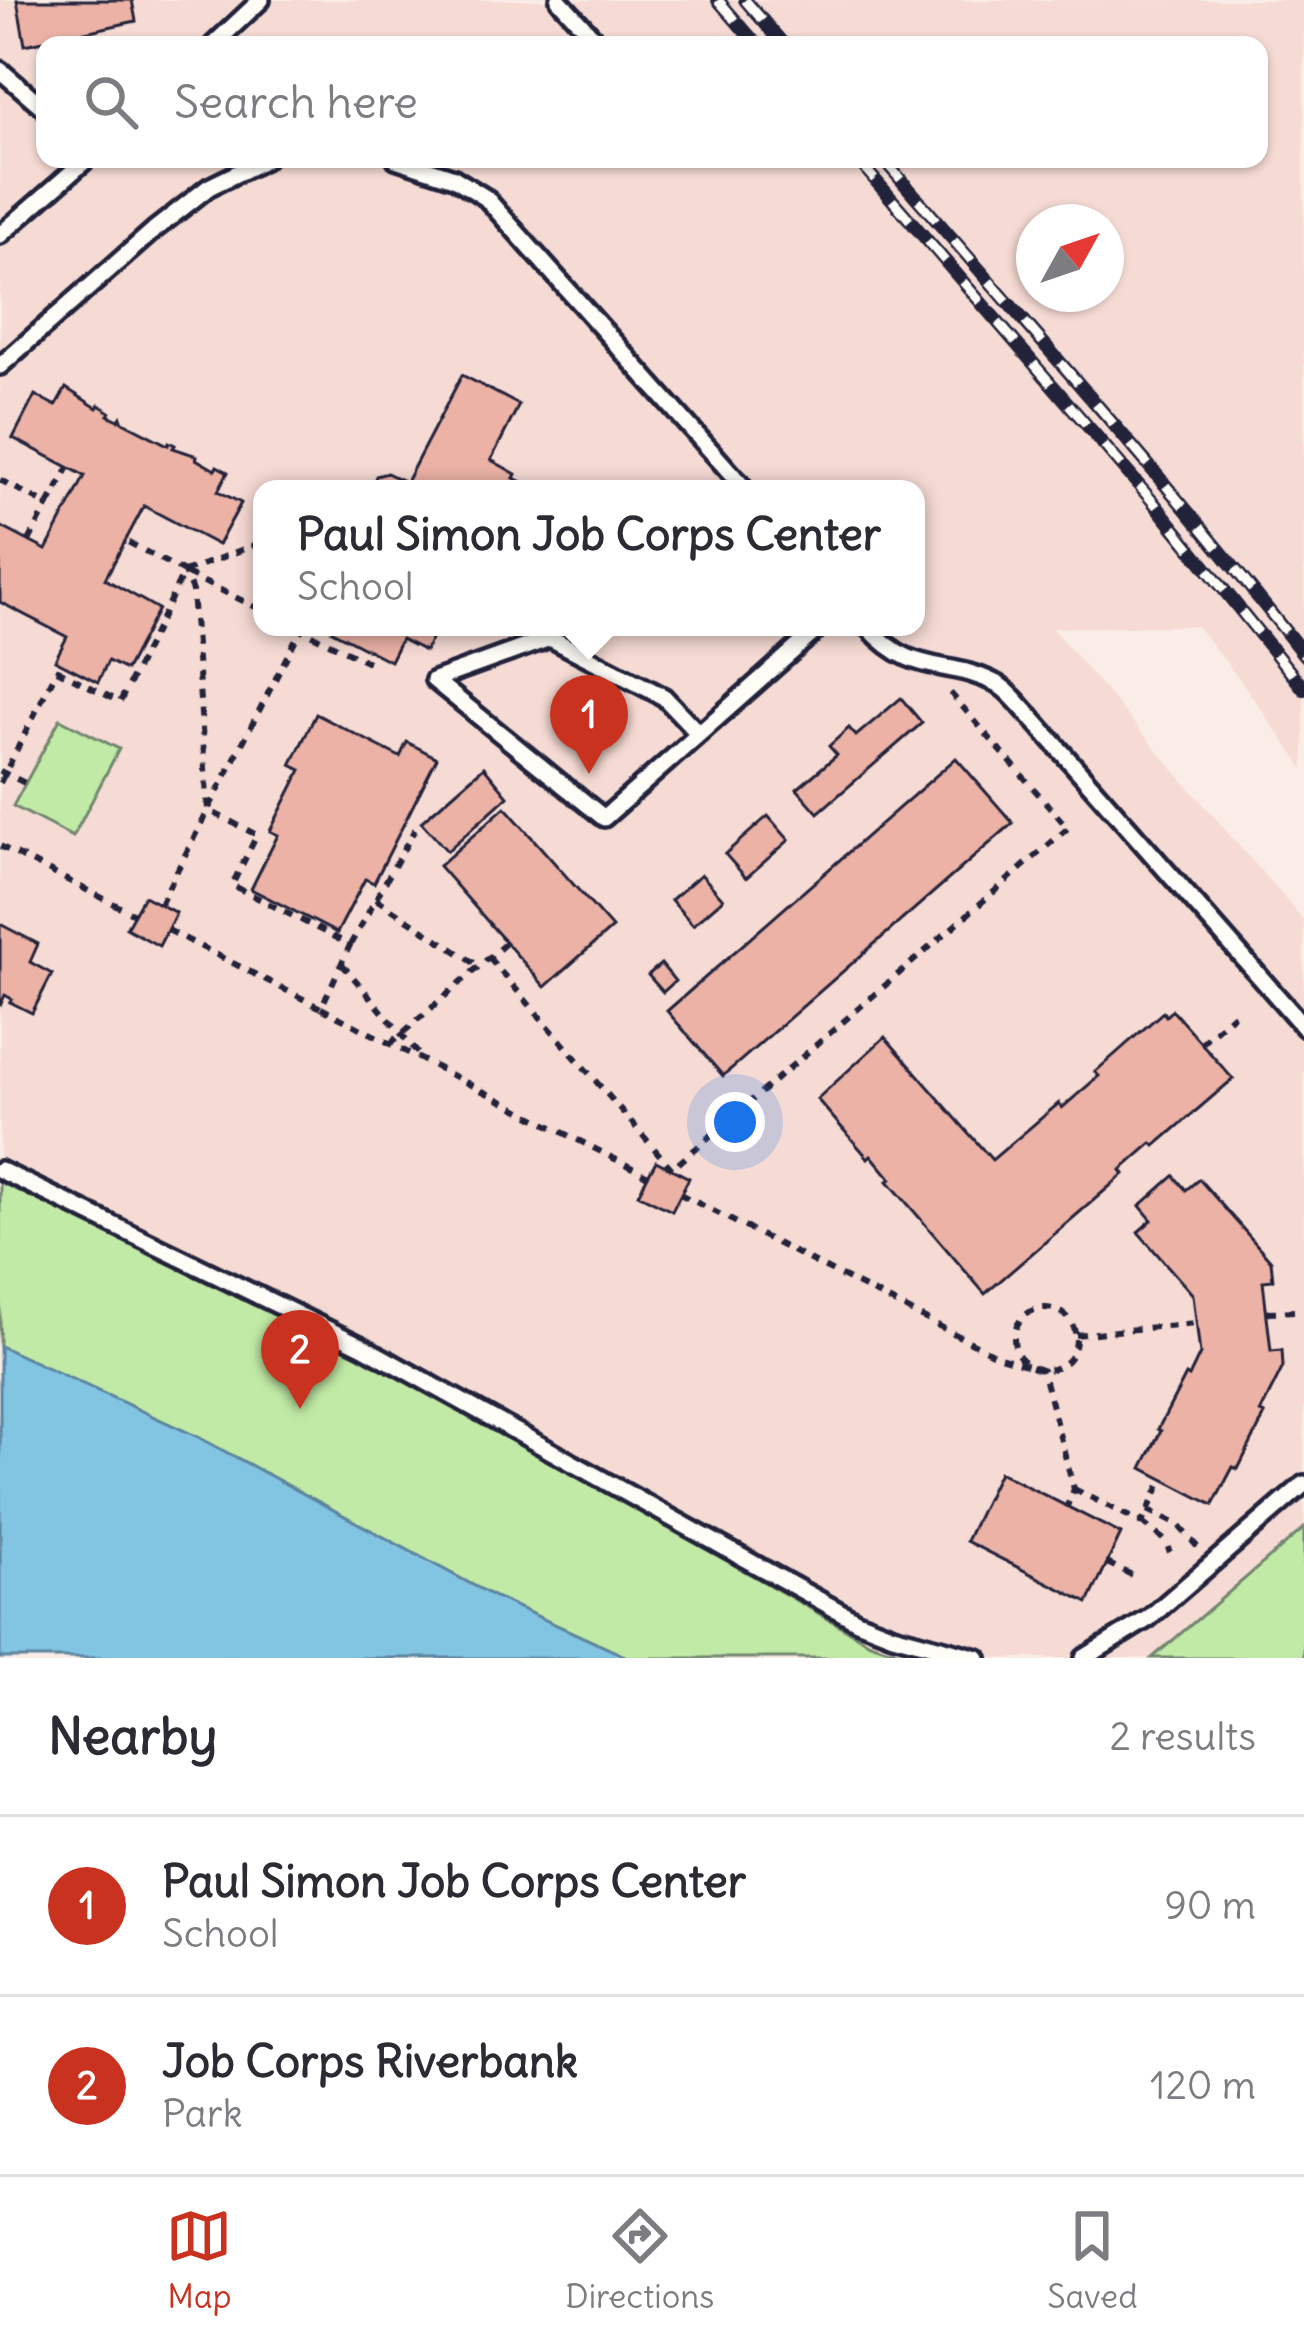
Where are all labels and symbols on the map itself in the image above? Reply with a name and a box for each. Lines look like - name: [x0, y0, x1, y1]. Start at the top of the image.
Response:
- north arrow: [1016, 204, 1124, 312]
- pin: 1: [550, 675, 628, 774]
- your location: [705, 1092, 765, 1152]
- pin: 2: [261, 1310, 339, 1409]

